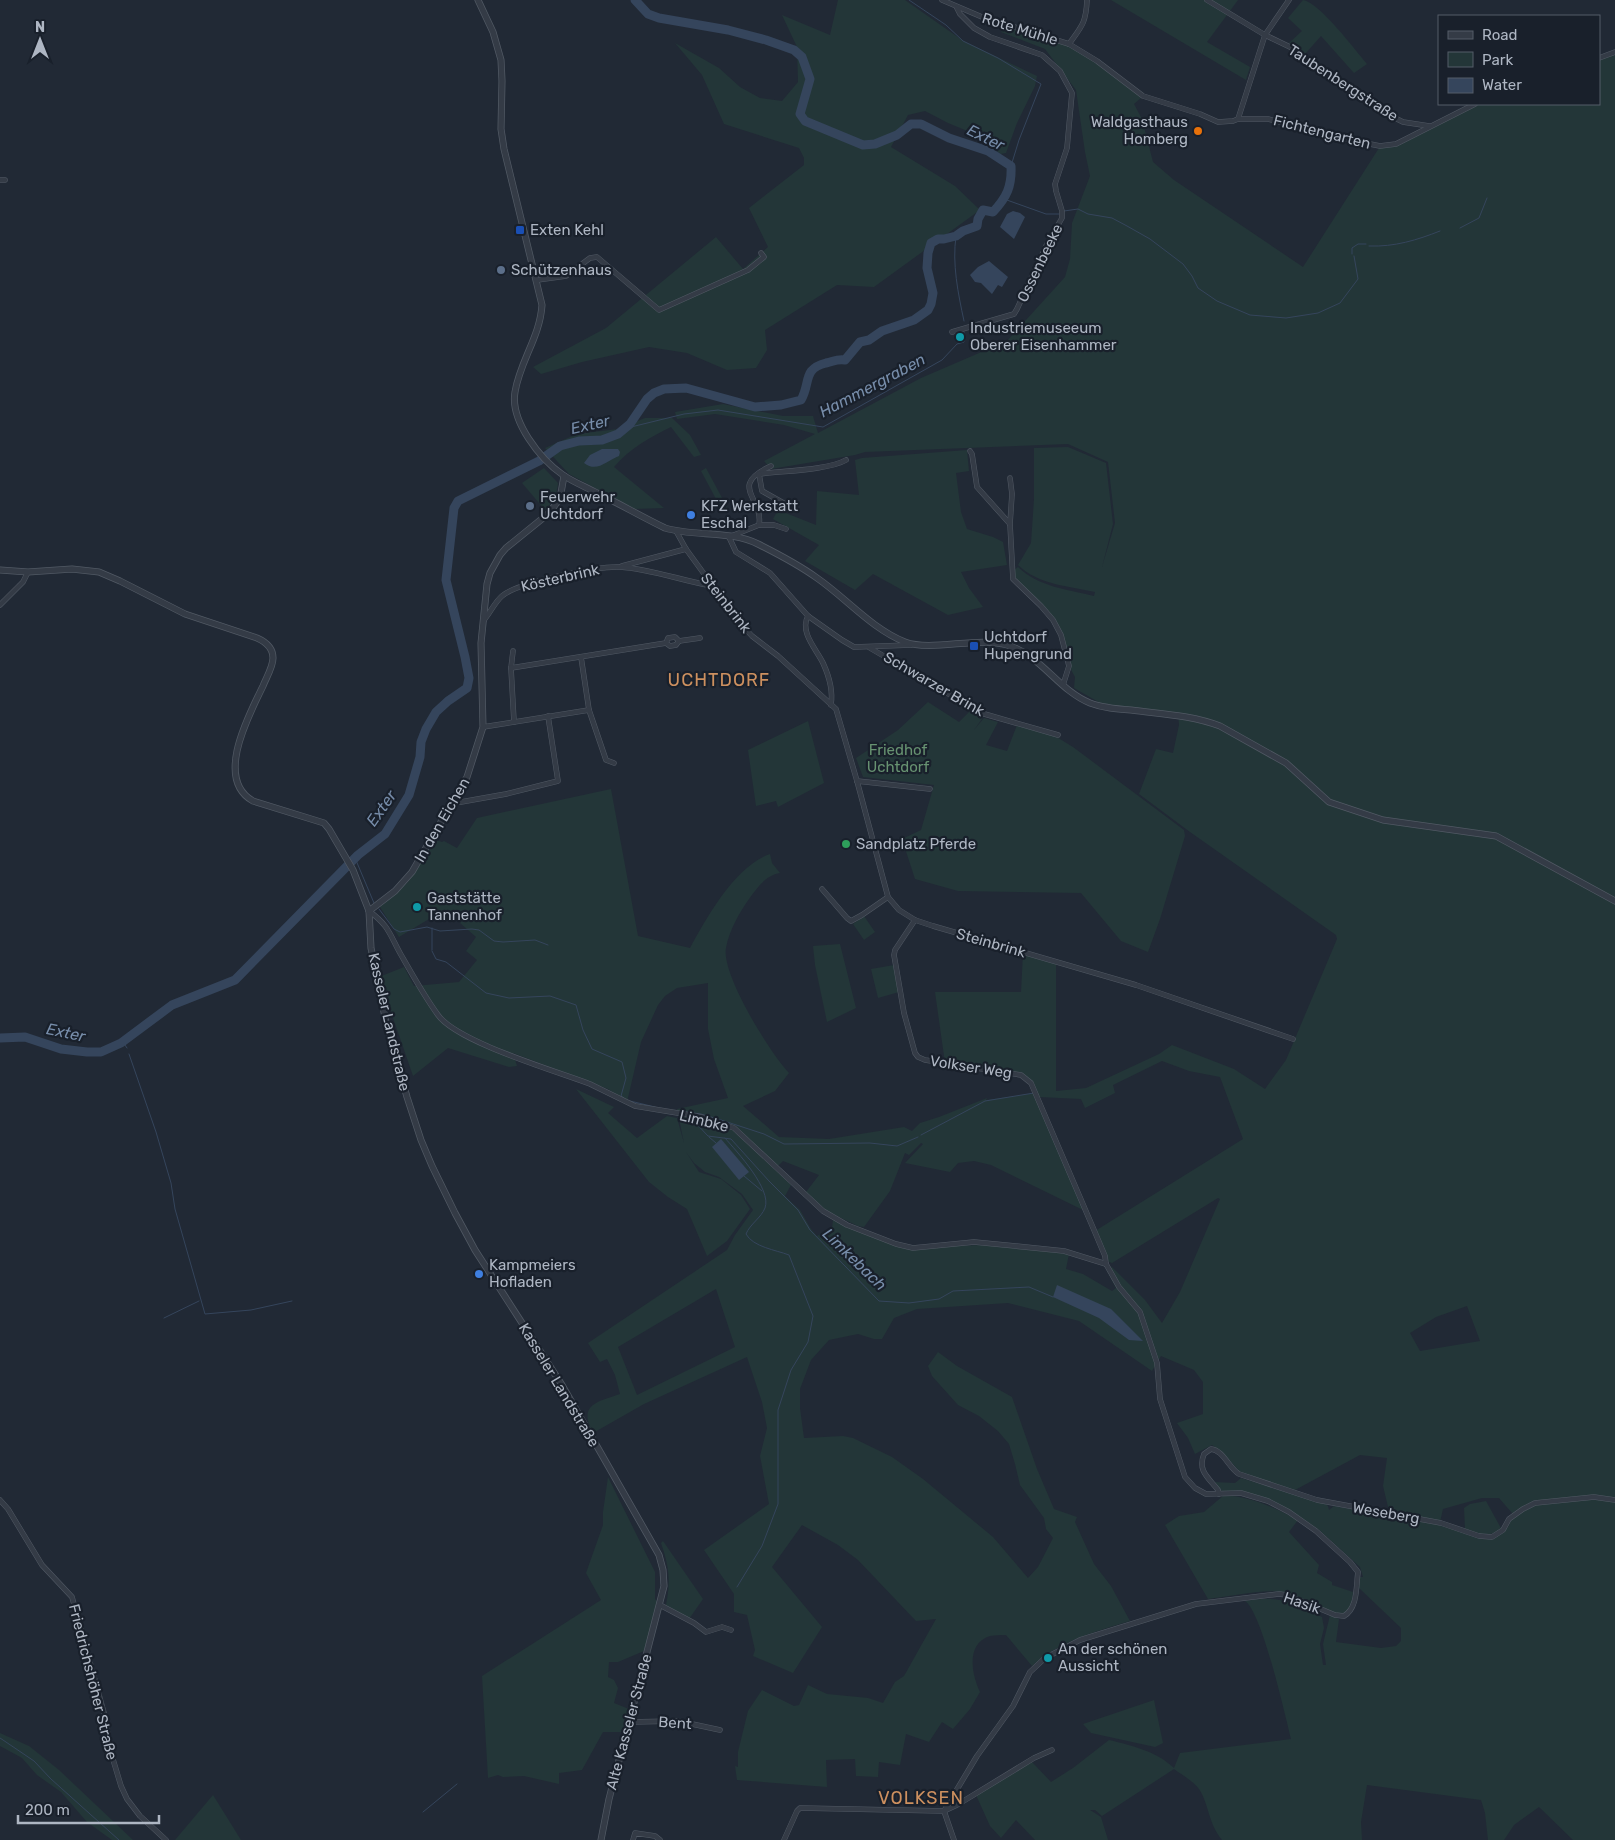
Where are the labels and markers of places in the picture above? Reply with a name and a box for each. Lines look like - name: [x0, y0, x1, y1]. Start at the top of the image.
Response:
- place label: Waldgasthaus Homberg: [1091, 113, 1188, 148]
- marker: Waldgasthaus Homberg: [1192, 125, 1204, 137]
- place label: Exten Kehl: [530, 221, 604, 239]
- marker: Exten Kehl: [514, 224, 526, 236]
- place label: Schützenhaus: [511, 261, 612, 279]
- marker: Schützenhaus: [495, 264, 507, 276]
- place label: Industriemuseeum Oberer Eisenhammer: [970, 319, 1117, 354]
- marker: Industriemuseeum Oberer Eisenhammer: [954, 331, 966, 343]
- place label: Feuerwehr Uchtdorf: [540, 488, 615, 523]
- place label: KFZ Werkstatt Eschal: [701, 497, 798, 532]
- marker: Feuerwehr Uchtdorf: [524, 500, 536, 512]
- marker: KFZ Werkstatt Eschal: [685, 509, 697, 521]
- place label: Uchtdorf Hupengrund: [984, 628, 1072, 663]
- marker: Uchtdorf Hupengrund: [968, 640, 980, 652]
- place label: Sandplatz Pferde: [856, 835, 976, 853]
- marker: Sandplatz Pferde: [840, 838, 852, 850]
- place label: Gaststätte Tannenhof: [427, 889, 502, 924]
- marker: Gaststätte Tannenhof: [411, 901, 423, 913]
- place label: Kampmeiers Hofladen: [489, 1256, 576, 1291]
- marker: Kampmeiers Hofladen: [473, 1268, 485, 1280]
- place label: An der schönen Aussicht: [1058, 1640, 1167, 1675]
- marker: An der schönen Aussicht: [1042, 1652, 1054, 1664]

